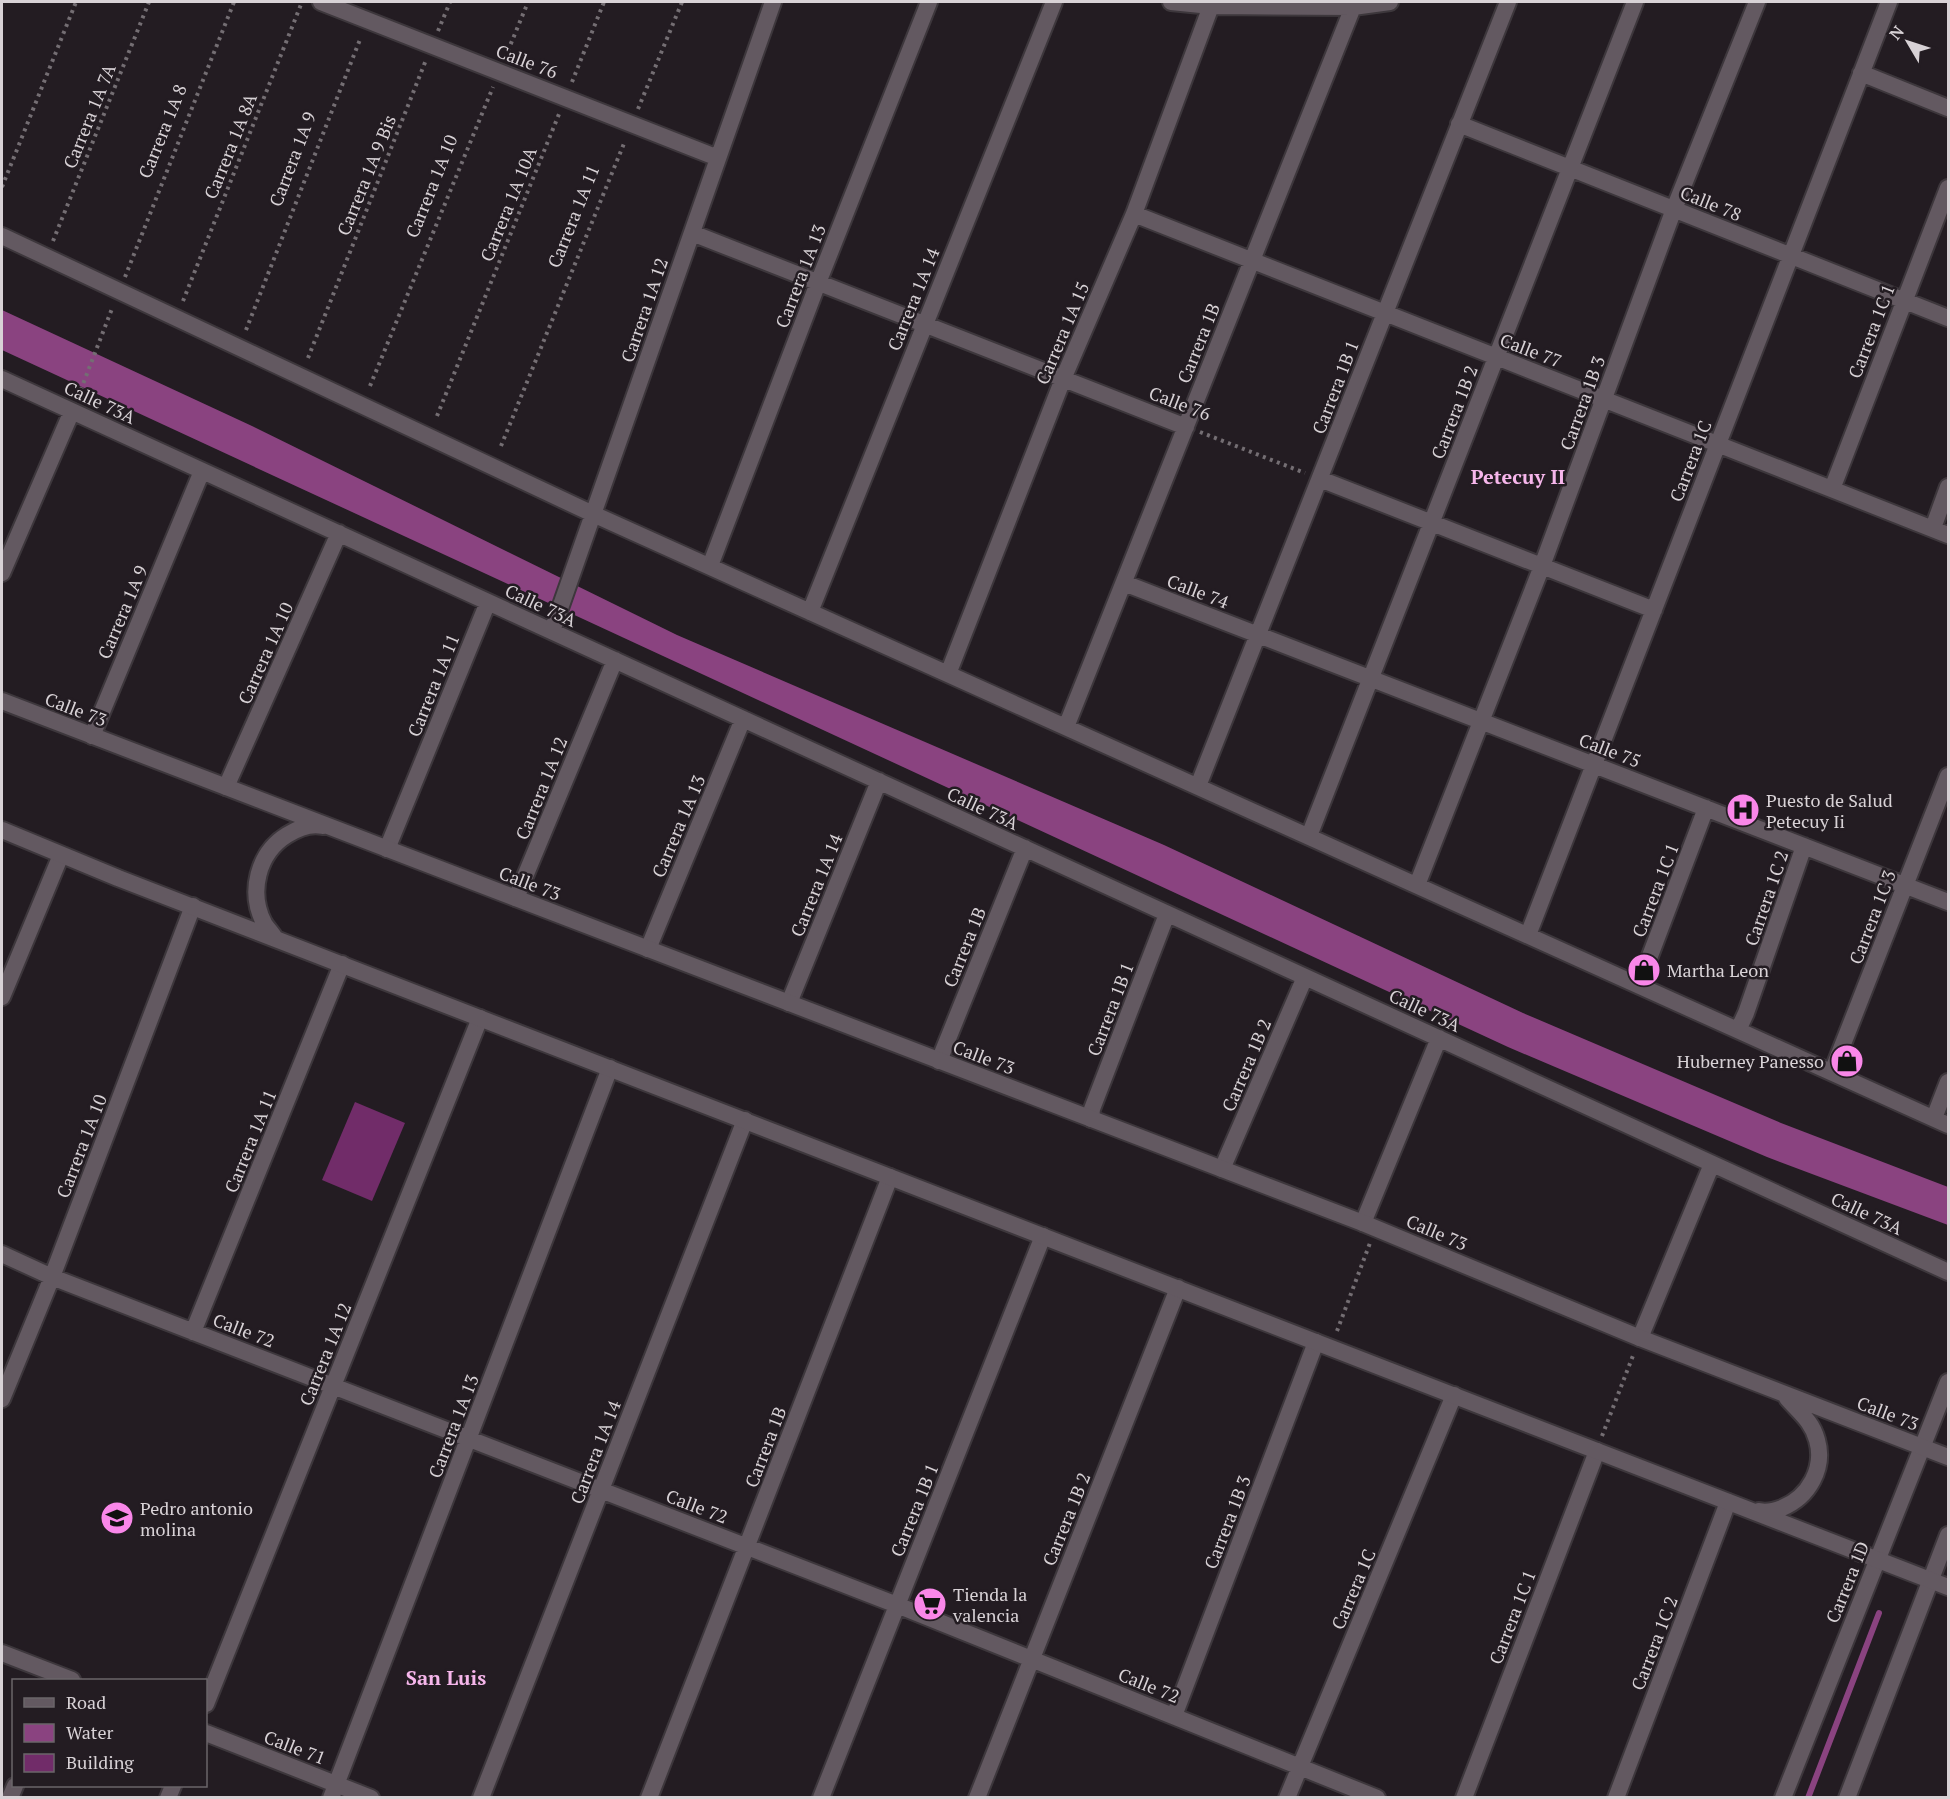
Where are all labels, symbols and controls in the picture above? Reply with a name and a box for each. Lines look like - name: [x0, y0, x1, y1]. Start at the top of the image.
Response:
- north arrow: [1878, 12, 1938, 72]
- text: N: [1884, 21, 1909, 44]
- street label: Calle 76: [493, 38, 562, 84]
- street label: Carrera 1A 7A: [57, 60, 121, 172]
- street label: Carrera 1A 8: [132, 80, 192, 182]
- street label: Carrera 1A 8A: [198, 89, 262, 202]
- street label: Carrera 1A 9: [263, 108, 321, 210]
- street label: Carrera 1A 9 Bis: [331, 111, 401, 239]
- street label: Carrera 1A 10: [399, 131, 463, 241]
- street label: Carrera 1A 10A: [474, 143, 542, 265]
- street label: Carrera 1A 11: [541, 161, 605, 271]
- street label: Calle 78: [1677, 180, 1745, 226]
- street label: Carrera 1A 13: [769, 221, 831, 331]
- street label: Carrera 1A 14: [881, 244, 945, 354]
- street label: Carrera 1A 12: [615, 255, 673, 365]
- street label: Carrera 1A 15: [1030, 278, 1094, 388]
- street label: Carrera 1C 1: [1842, 280, 1900, 382]
- street label: Carrera 1B: [1171, 299, 1225, 387]
- street label: Calle 77: [1497, 327, 1565, 373]
- street label: Carrera 1B 1: [1306, 337, 1364, 437]
- street label: Carrera 1B 3: [1554, 353, 1610, 453]
- street label: Carrera 1B 2: [1425, 362, 1483, 462]
- street label: Calle 73A: [60, 375, 140, 429]
- street label: Calle 76: [1146, 380, 1215, 426]
- street label: Carrera 1C: [1664, 417, 1716, 505]
- district label: Petecuy II: [1471, 463, 1565, 490]
- street label: Carrera 1A 9: [92, 562, 152, 662]
- street label: Calle 74: [1164, 568, 1233, 614]
- street label: Calle 73A: [501, 578, 581, 632]
- street label: Carrera 1A 10: [232, 598, 298, 708]
- street label: Carrera 1A 11: [401, 630, 465, 740]
- street label: Calle 73: [42, 686, 110, 732]
- street label: Calle 75: [1576, 727, 1644, 773]
- street label: Carrera 1A 12: [509, 733, 573, 843]
- street label: Carrera 1A 13: [646, 771, 710, 881]
- street label: Calle 73A: [943, 781, 1023, 835]
- place label: Puesto de Salud Petecuy Ii: [1766, 788, 1893, 833]
- hospital icon: Puesto de Salud Petecuy Ii: [1725, 792, 1761, 828]
- street label: Carrera 1A 14: [784, 830, 848, 940]
- street label: Carrera 1C 1: [1626, 839, 1684, 941]
- street label: Carrera 1C 2: [1739, 847, 1793, 949]
- street label: Calle 73: [496, 860, 564, 906]
- street label: Carrera 1C 3: [1843, 866, 1901, 968]
- street label: Carrera 1B: [937, 903, 991, 991]
- shop icon: Martha Leon: [1626, 952, 1662, 988]
- place label: Martha Leon: [1667, 958, 1769, 982]
- street label: Carrera 1B 1: [1081, 959, 1139, 1059]
- street label: Calle 73A: [1385, 983, 1465, 1037]
- street label: Carrera 1B 2: [1216, 1015, 1276, 1115]
- street label: Calle 73: [950, 1034, 1018, 1080]
- shop icon: Huberney Panesso: [1829, 1043, 1865, 1079]
- place label: Huberney Panesso: [1677, 1049, 1824, 1073]
- street label: Carrera 1A 11: [218, 1086, 282, 1196]
- street label: Carrera 1A 10: [50, 1091, 112, 1201]
- street label: Calle 73A: [1827, 1186, 1907, 1240]
- street label: Calle 73: [1403, 1208, 1471, 1256]
- street label: Carrera 1A 12: [293, 1299, 357, 1409]
- street label: Calle 72: [210, 1307, 278, 1353]
- street label: Carrera 1A 13: [422, 1371, 484, 1481]
- street label: Calle 73: [1854, 1390, 1922, 1436]
- street label: Carrera 1A 14: [564, 1396, 626, 1507]
- street label: Carrera 1B: [739, 1403, 791, 1491]
- street label: Carrera 1B 1: [884, 1460, 944, 1560]
- street label: Carrera 1B 2: [1036, 1469, 1096, 1569]
- street label: Carrera 1B 3: [1198, 1472, 1256, 1572]
- street label: Calle 72: [663, 1483, 731, 1529]
- place label: Pedro antonio molina: [140, 1496, 253, 1541]
- school or university icon: Pedro antonio molina: [99, 1500, 135, 1536]
- street label: Carrera 1D: [1820, 1538, 1874, 1626]
- street label: Carrera 1C: [1325, 1545, 1381, 1633]
- street label: Carrera 1C 1: [1483, 1566, 1541, 1668]
- place label: Tienda la valencia: [952, 1582, 1027, 1627]
- supermarket icon: Tienda la valencia: [912, 1586, 948, 1622]
- street label: Carrera 1C 2: [1625, 1592, 1683, 1694]
- street label: Calle 72: [1115, 1662, 1183, 1708]
- district label: San Luis: [406, 1664, 486, 1691]
- legend: [12, 1679, 207, 1787]
- text: Road: [66, 1690, 106, 1714]
- text: Water: [66, 1720, 113, 1744]
- street label: Calle 71: [261, 1724, 329, 1770]
- text: Building: [66, 1750, 134, 1774]

